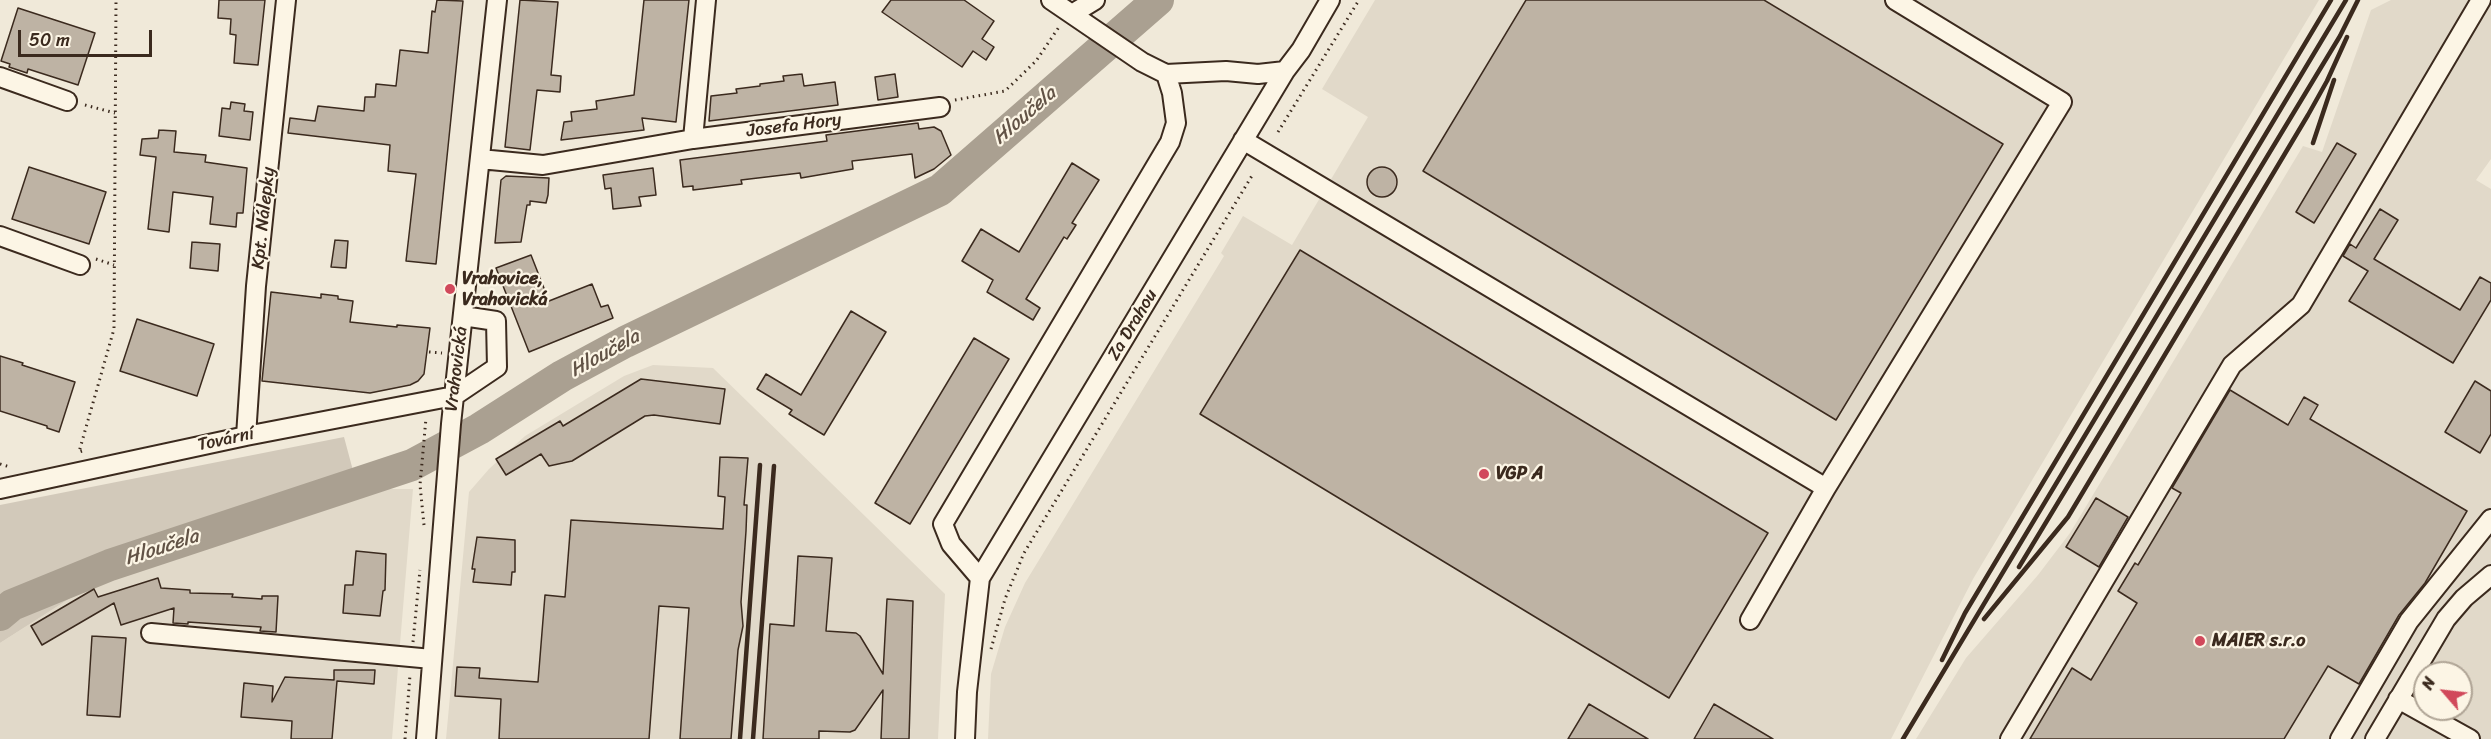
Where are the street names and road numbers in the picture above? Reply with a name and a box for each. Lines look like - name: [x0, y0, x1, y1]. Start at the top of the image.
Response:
- street label: Josefa Hory: [745, 109, 843, 143]
- street label: Kpt. Nálepky: [248, 166, 280, 270]
- street label: Za Drahou: [1103, 286, 1163, 364]
- street label: Vrahovická: [441, 325, 473, 413]
- street label: Tovární: [196, 424, 256, 456]

